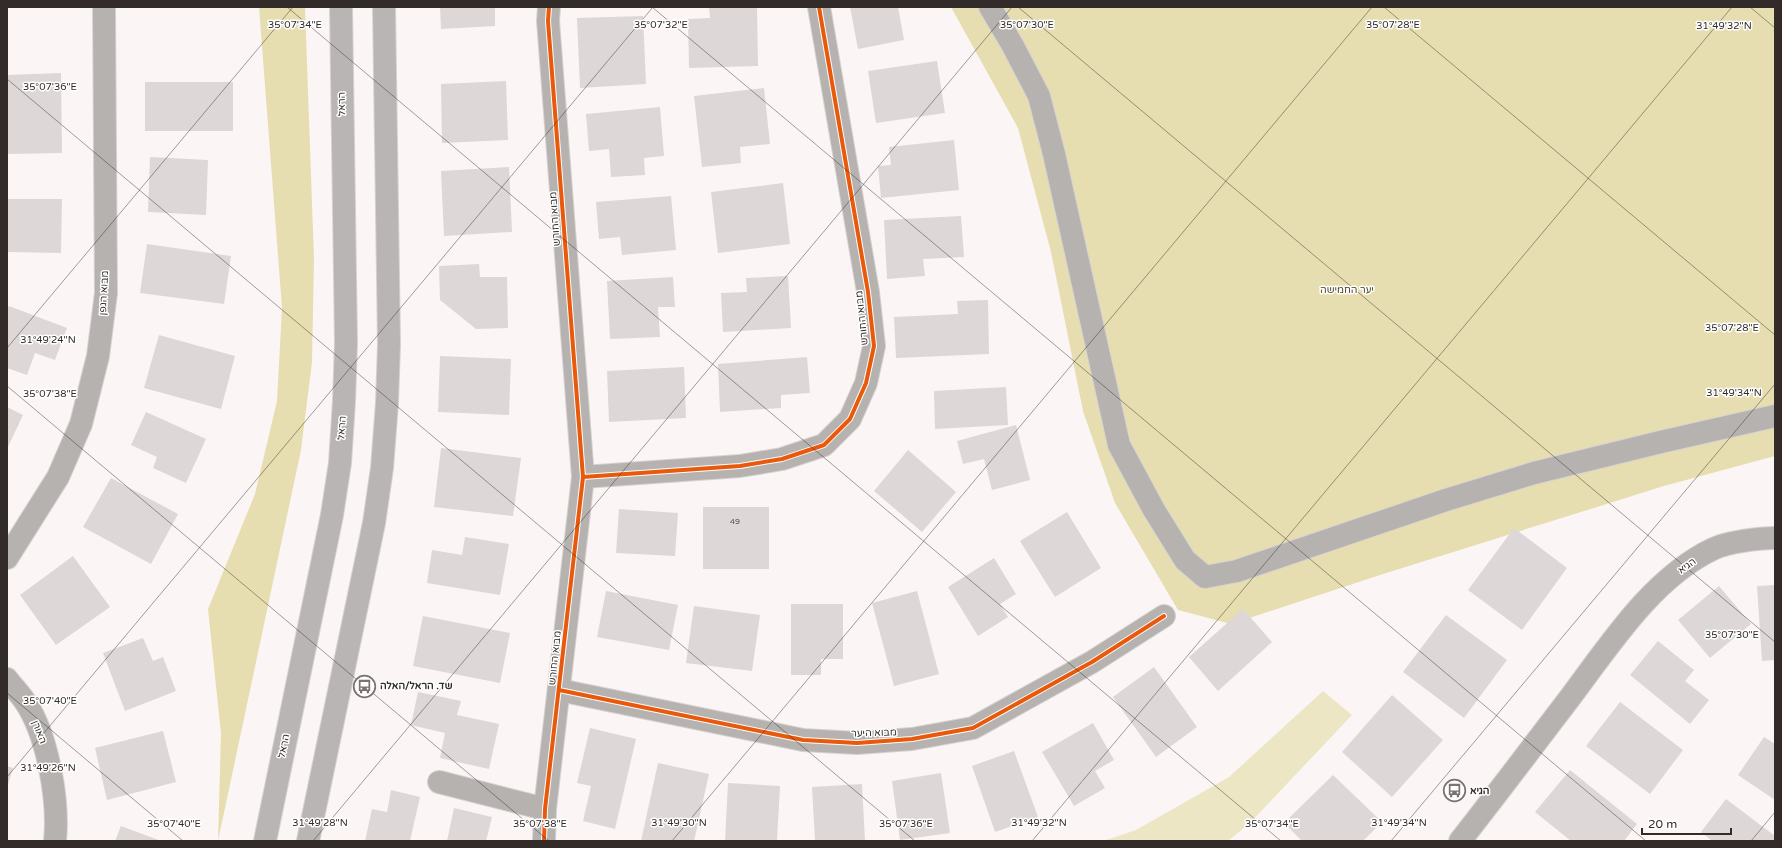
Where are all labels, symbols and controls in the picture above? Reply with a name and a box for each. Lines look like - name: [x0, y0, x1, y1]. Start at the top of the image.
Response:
- text: 35°07'34"E: [268, 19, 322, 31]
- text: 35°07'32"E: [634, 19, 688, 31]
- text: 35°07'30"E: [1000, 19, 1054, 31]
- text: 35°07'28"E: [1366, 19, 1420, 31]
- text: 31°49'32"N: [1696, 20, 1752, 32]
- text: 35°07'36"E: [23, 81, 77, 93]
- street label: הראל: [336, 92, 348, 116]
- street label: מבוא החורש: [547, 191, 563, 247]
- street label: מבוא הגפן: [97, 270, 111, 316]
- park label: יער החמישה: [1320, 284, 1374, 296]
- street label: מבוא החורש: [853, 290, 871, 346]
- text: 35°07'28"E: [1705, 322, 1759, 334]
- text: 31°49'24"N: [20, 334, 76, 346]
- text: 31°49'34"N: [1706, 387, 1762, 399]
- text: 35°07'38"E: [23, 388, 77, 400]
- street label: הראל: [335, 415, 349, 441]
- house number: 49: [730, 517, 740, 526]
- street label: הגיא: [1676, 555, 1698, 577]
- text: 35°07'30"E: [1705, 629, 1759, 641]
- street label: מבוא החורש: [546, 630, 564, 686]
- bus stop icon: שד. הראל/האלה: [352, 673, 378, 699]
- place label: שד. הראל/האלה: [380, 680, 453, 692]
- text: 35°07'40"E: [23, 695, 77, 707]
- street label: האורן: [29, 719, 49, 745]
- street label: מבוא היער: [851, 726, 897, 740]
- street label: הראל: [276, 733, 292, 759]
- text: 31°49'26"N: [20, 762, 76, 774]
- bus stop icon: הגיא: [1442, 778, 1468, 804]
- place label: הגיא: [1470, 785, 1490, 797]
- scale bar: [1642, 810, 1731, 836]
- text: 31°49'28"N: [292, 817, 348, 829]
- text: 31°49'30"N: [651, 817, 707, 829]
- text: 31°49'32"N: [1011, 817, 1067, 829]
- text: 31°49'34"N: [1371, 817, 1427, 829]
- text: 20 m: [1648, 817, 1677, 831]
- text: 35°07'40"E: [147, 818, 201, 830]
- text: 35°07'38"E: [513, 818, 567, 830]
- text: 35°07'36"E: [879, 818, 933, 830]
- text: 35°07'34"E: [1245, 818, 1299, 830]

